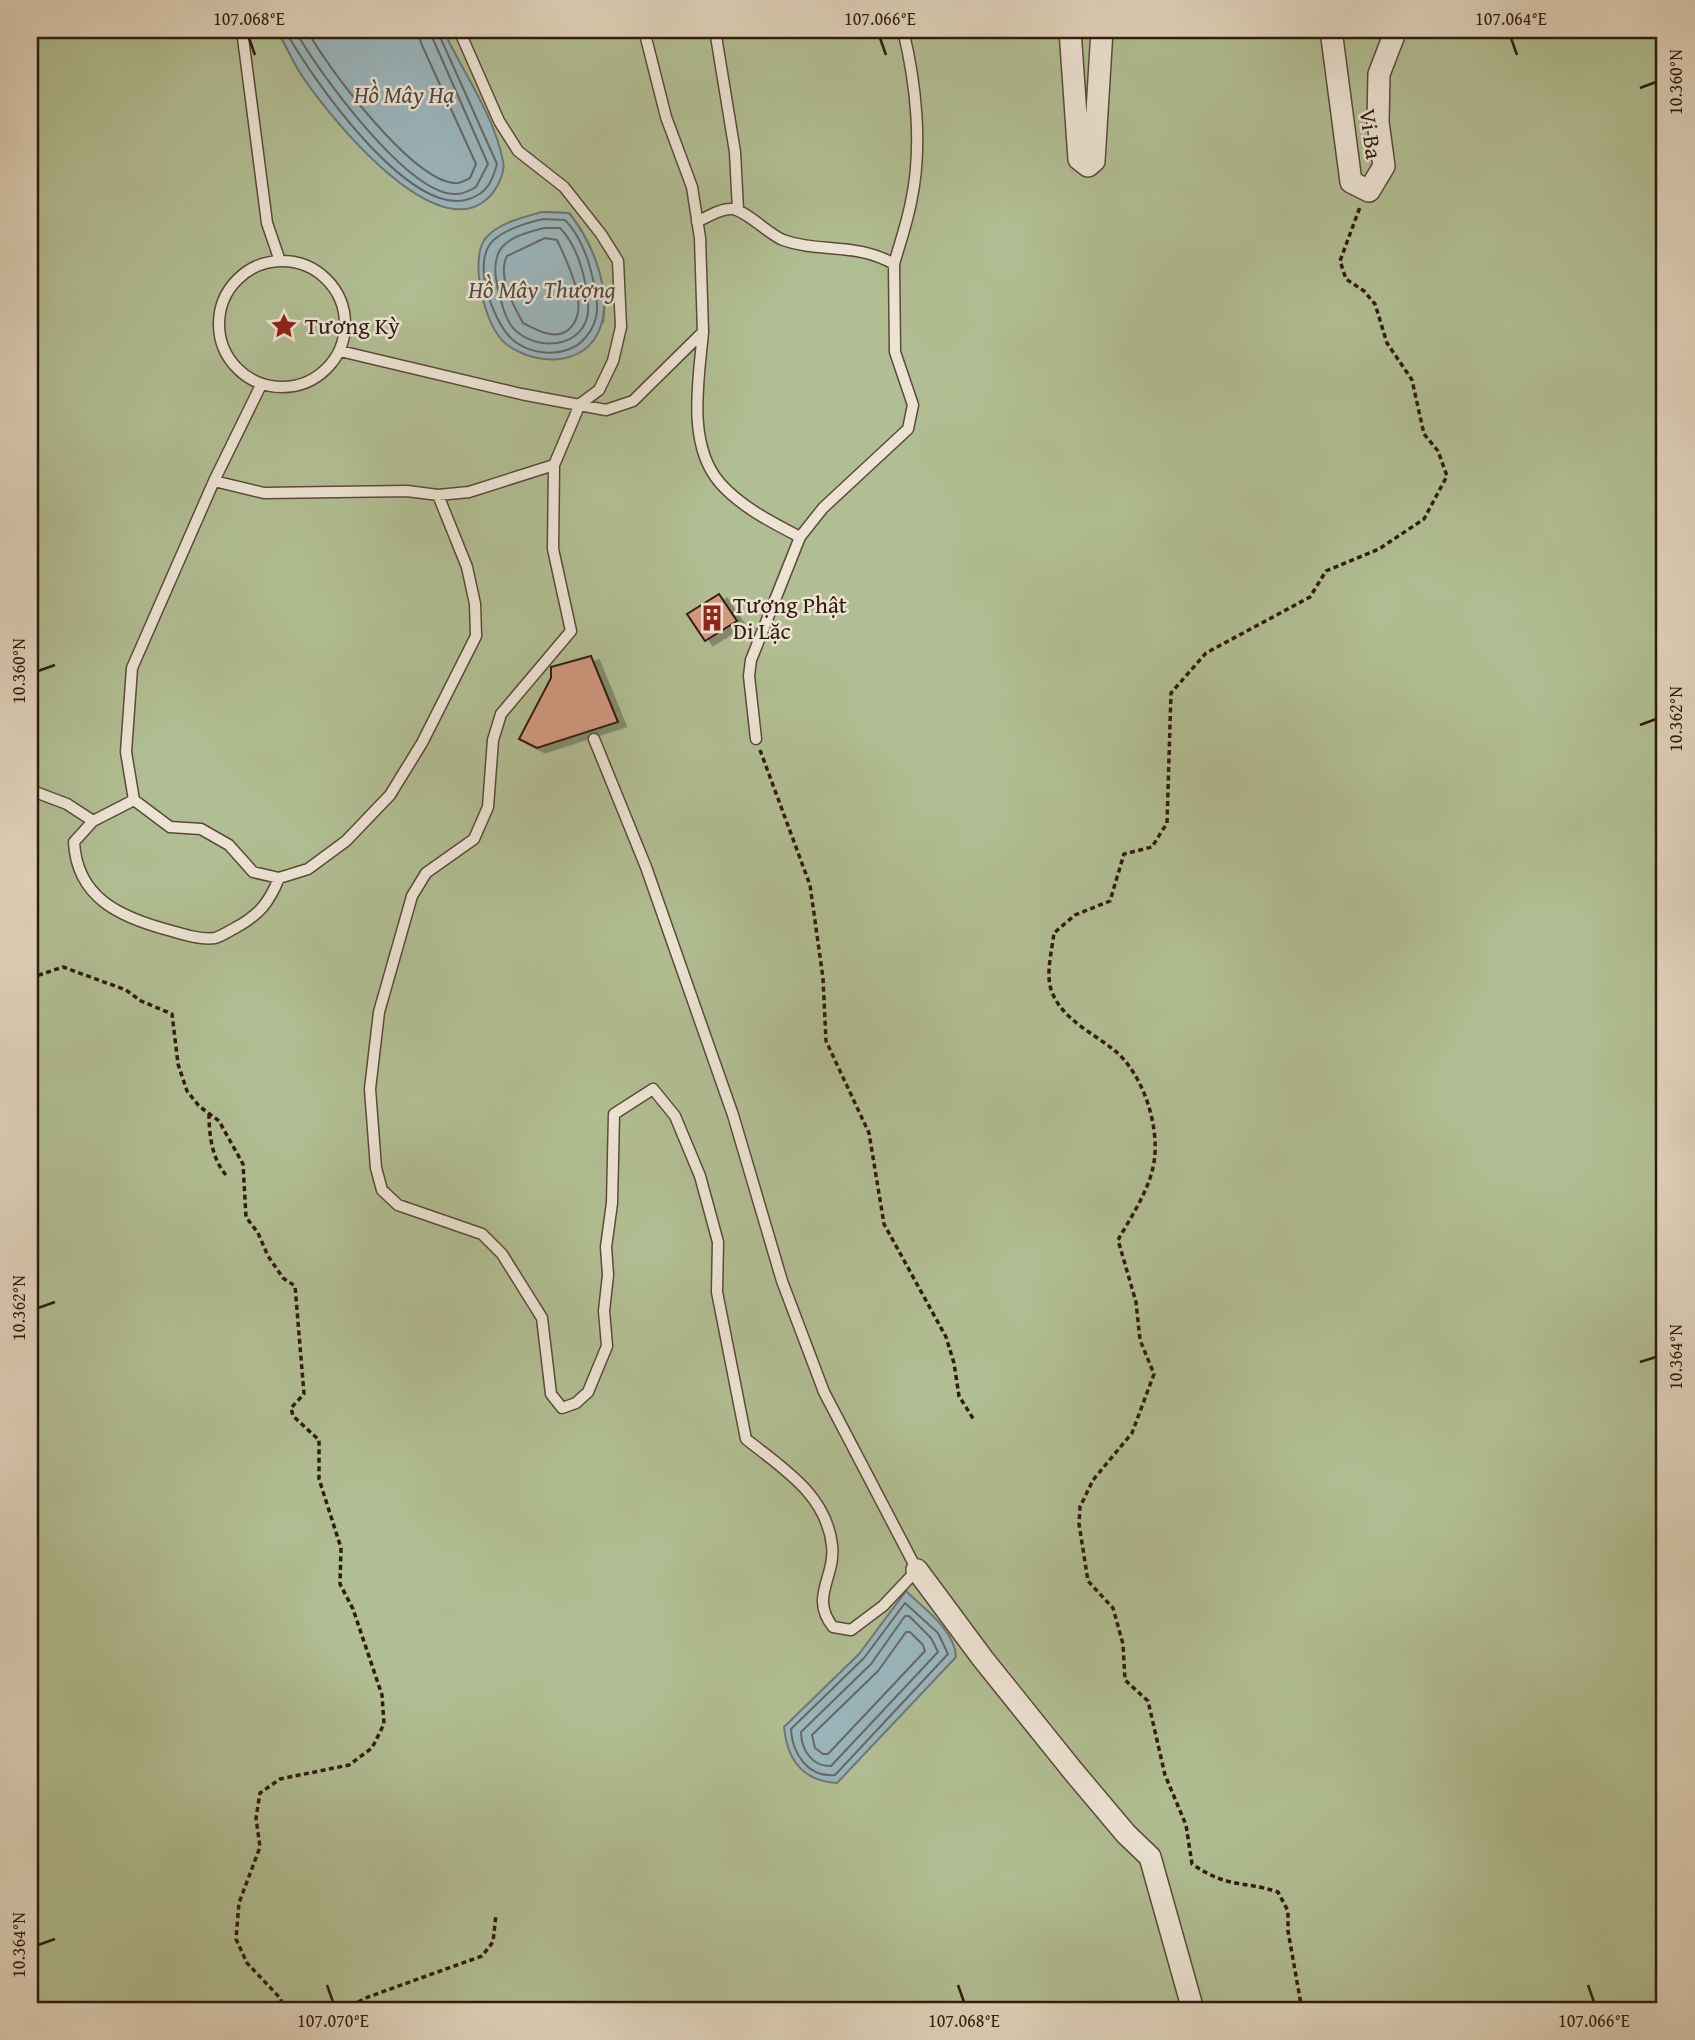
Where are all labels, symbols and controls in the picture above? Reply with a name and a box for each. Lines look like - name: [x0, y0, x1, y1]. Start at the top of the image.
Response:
- text: 107.068°E: [213, 5, 285, 32]
- text: 107.066°E: [844, 5, 916, 32]
- text: 107.064°E: [1475, 5, 1547, 32]
- text: 10.360°N: [1662, 49, 1689, 115]
- water label: Hồ Mây Hạ: [353, 77, 454, 112]
- street label: Vi Ba: [1352, 107, 1391, 161]
- water label: Hồ Mây Thượng: [467, 272, 616, 307]
- place label: Tương Kỳ: [305, 309, 400, 342]
- place icon: Tương Kỳ: [269, 311, 299, 341]
- place label: Tượng Phật Di Lặc: [733, 588, 847, 647]
- building icon: Tượng Phật Di Lặc: [697, 603, 727, 633]
- text: 10.360°N: [5, 638, 32, 704]
- text: 10.362°N: [1662, 686, 1689, 752]
- text: 10.362°N: [5, 1275, 32, 1341]
- text: 10.364°N: [1662, 1324, 1689, 1390]
- text: 10.364°N: [5, 1912, 32, 1978]
- text: 107.070°E: [297, 2007, 369, 2034]
- text: 107.068°E: [928, 2007, 1000, 2034]
- text: 107.066°E: [1558, 2007, 1630, 2034]

